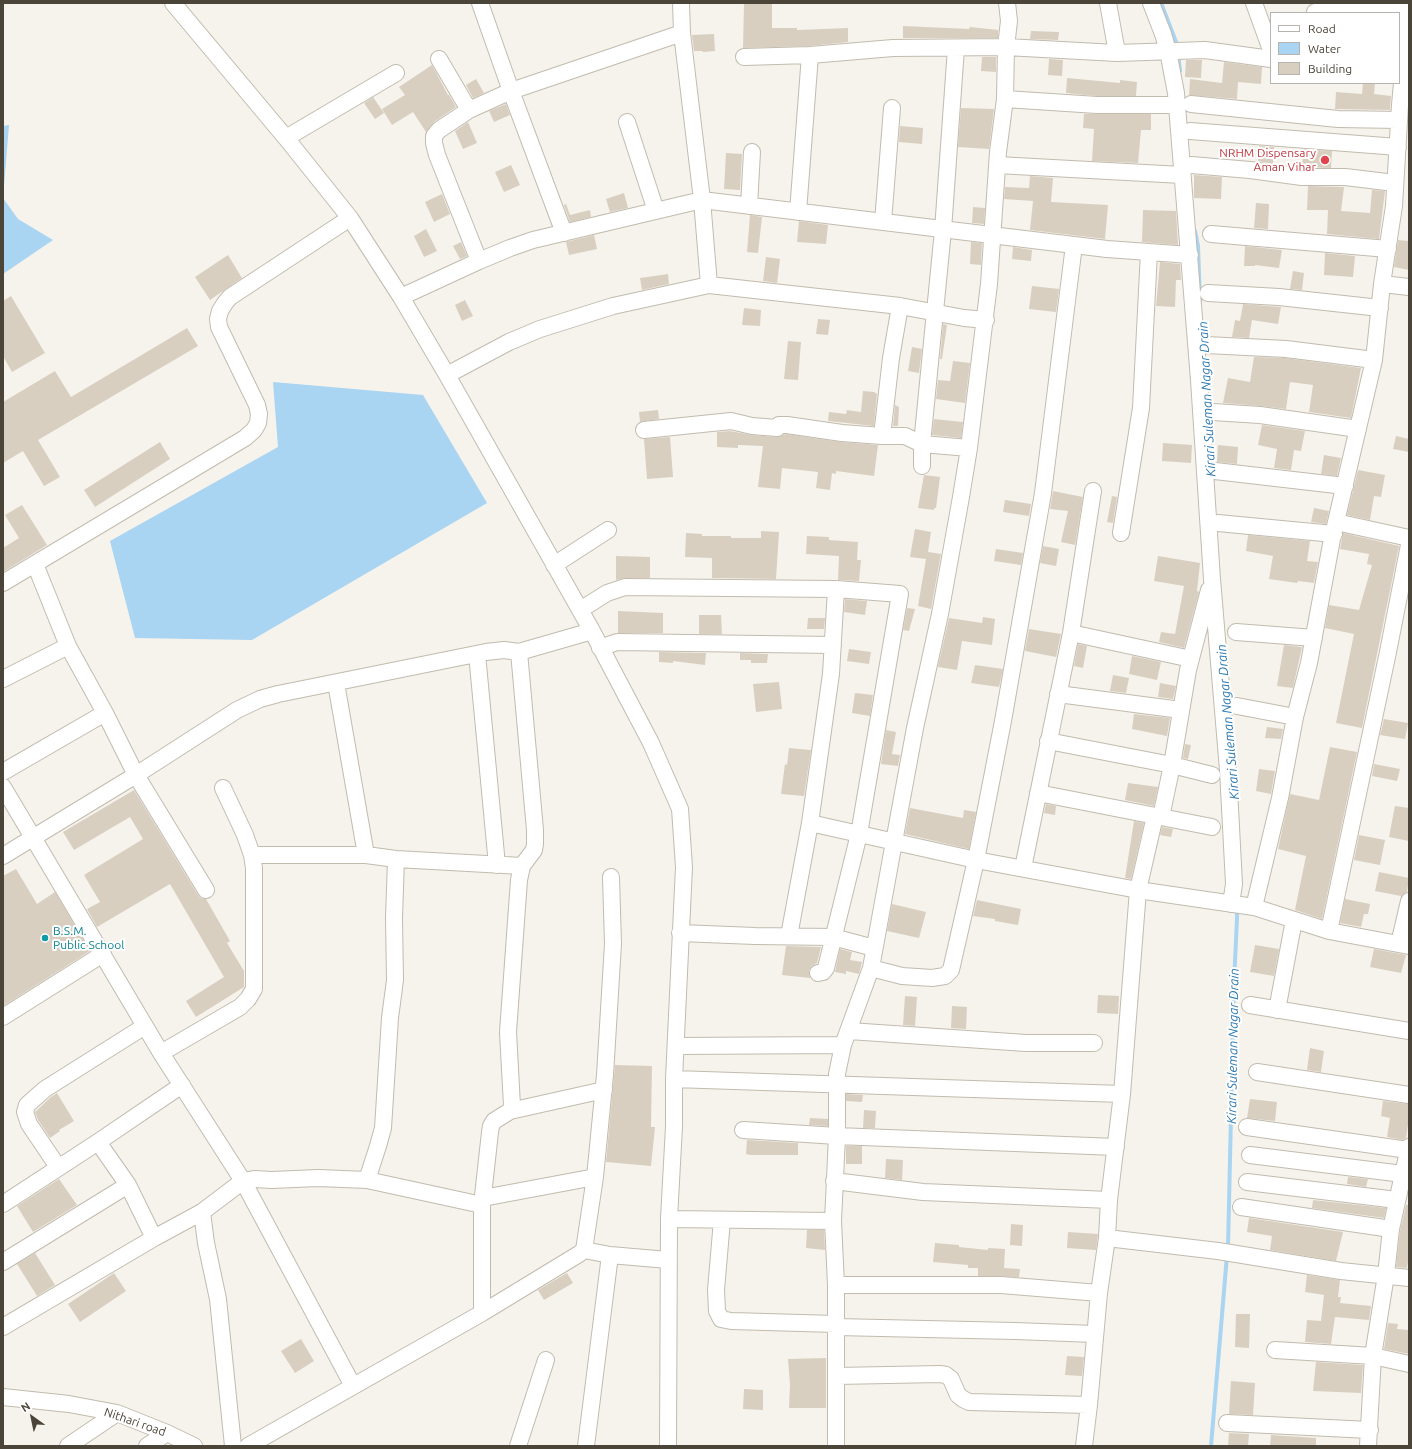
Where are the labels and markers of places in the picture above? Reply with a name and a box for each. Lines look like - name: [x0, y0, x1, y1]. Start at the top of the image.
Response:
- place label: NRHM Dispensary Aman Vihar: [1219, 146, 1316, 174]
- marker: NRHM Dispensary Aman Vihar: [1319, 154, 1331, 166]
- place label: B.S.M. Public School: [53, 924, 124, 952]
- marker: B.S.M. Public School: [40, 933, 50, 943]

